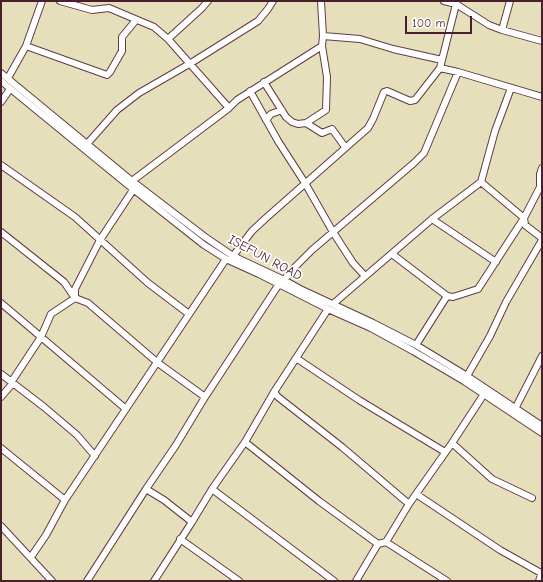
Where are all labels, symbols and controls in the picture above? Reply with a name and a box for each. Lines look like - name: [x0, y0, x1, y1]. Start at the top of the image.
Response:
- scale bar: [407, 8, 474, 34]
- text: 100 m: [412, 16, 445, 30]
- street label: ISEFUN ROAD: [225, 232, 305, 284]

